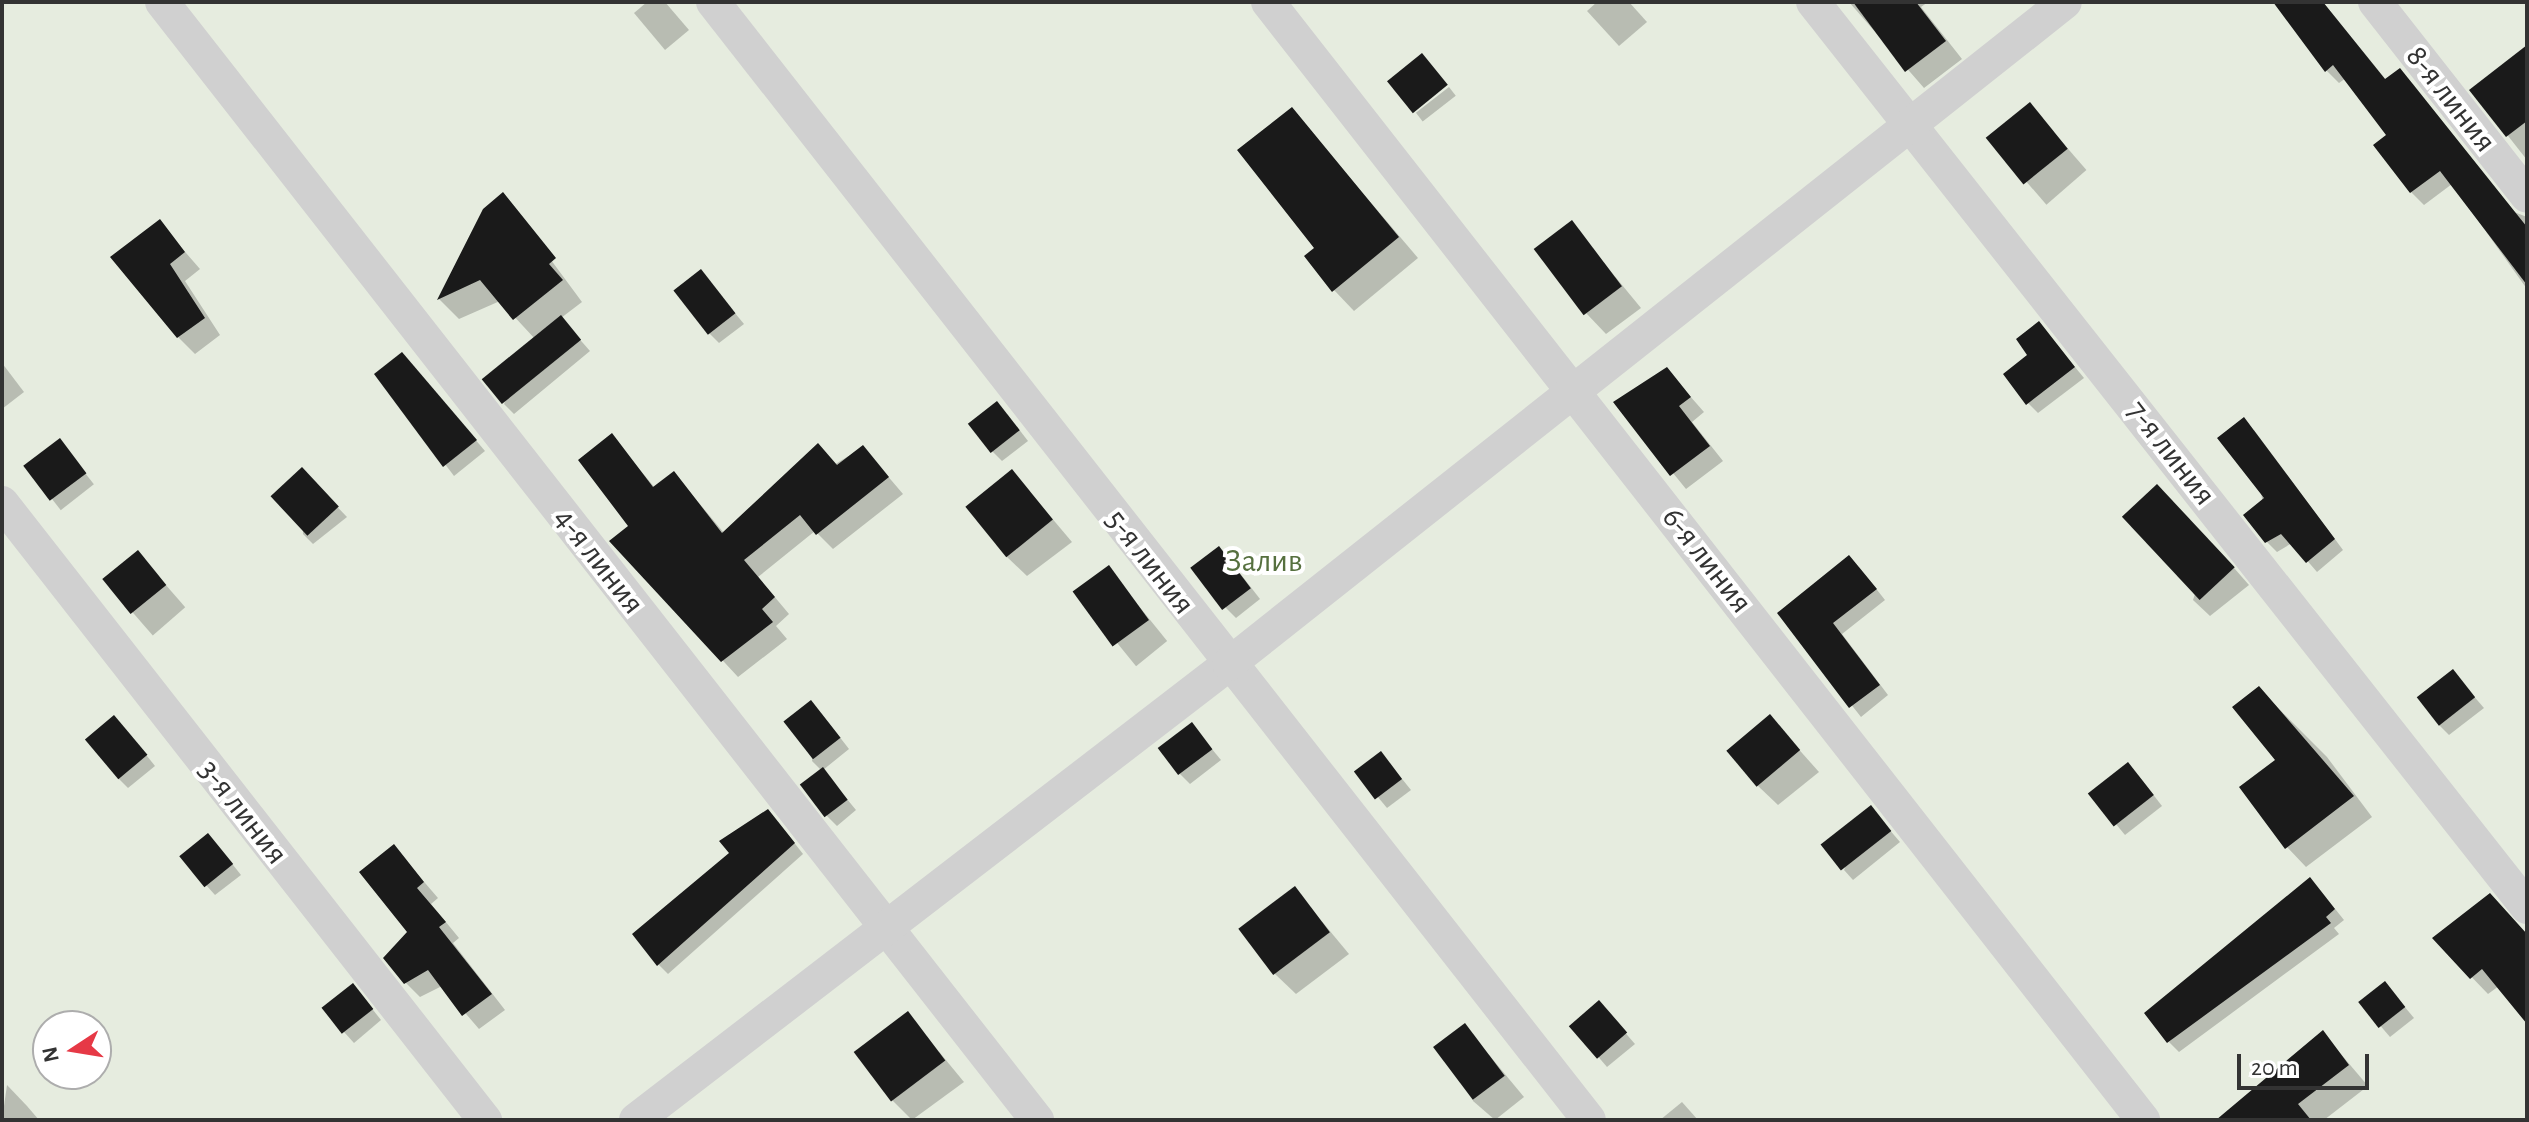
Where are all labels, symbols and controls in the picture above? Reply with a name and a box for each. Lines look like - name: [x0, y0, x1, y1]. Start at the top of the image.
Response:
- street label: 8-я линия: [2398, 38, 2504, 160]
- street label: 7-я линия: [2118, 393, 2224, 513]
- street label: 6-я линия: [1654, 499, 1760, 621]
- street label: 4-я линия: [545, 500, 653, 622]
- street label: 5-я линия: [1097, 502, 1203, 622]
- park label: Залив: [1225, 542, 1303, 580]
- street label: 3-я линия: [190, 752, 296, 872]
- north arrow: [32, 1010, 112, 1090]
- scale bar: [2241, 1038, 2373, 1088]
- text: N: [38, 1045, 63, 1064]
- text: 20 m: [2251, 1056, 2298, 1080]

